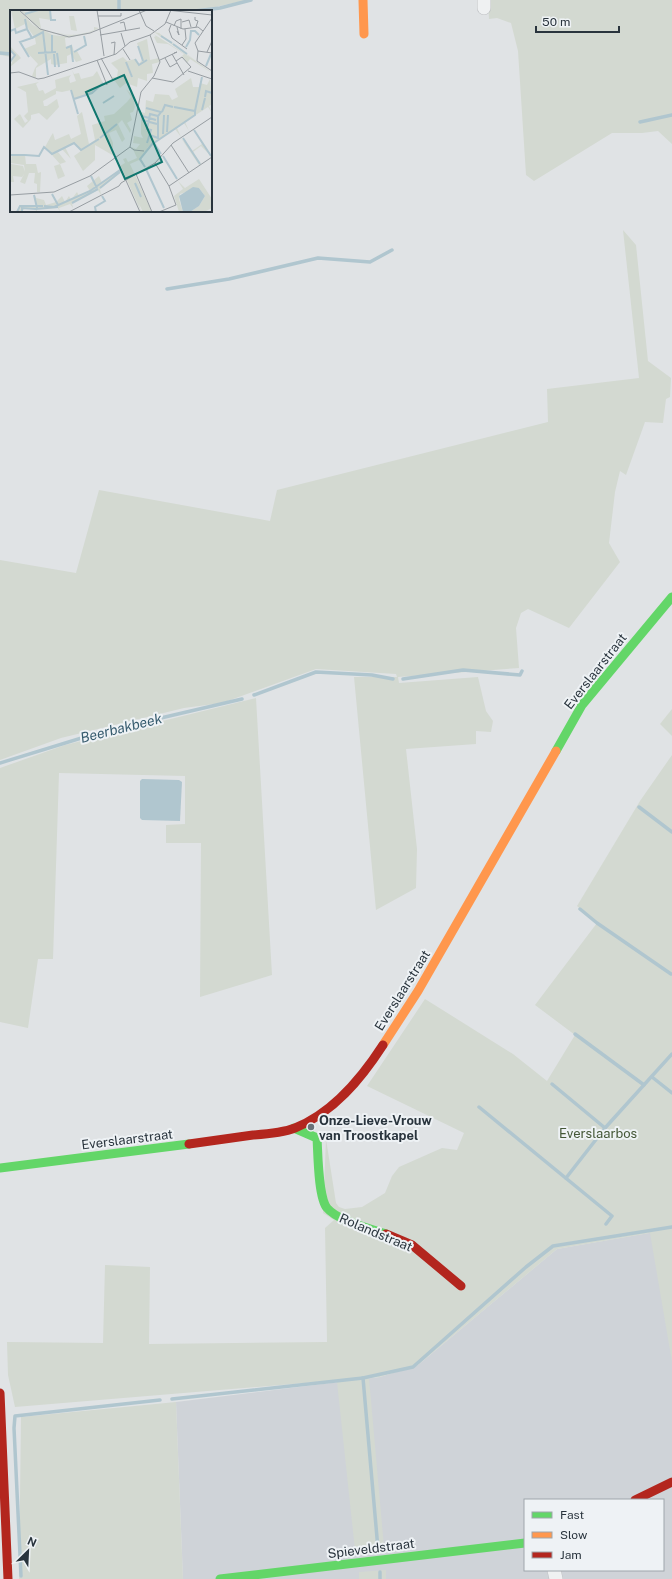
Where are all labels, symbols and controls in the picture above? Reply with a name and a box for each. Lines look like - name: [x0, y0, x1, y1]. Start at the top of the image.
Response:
- scale bar: [536, 8, 619, 34]
- inset map: [10, 10, 212, 212]
- text: 50 m: [542, 15, 570, 29]
- street label: Everslaarstraat: [561, 630, 630, 712]
- water label: Beerbakbeek: [79, 710, 164, 746]
- street label: Everslaarstraat: [372, 947, 433, 1033]
- place label: Onze-Lieve-Vrouw van Troostkapel: [319, 1113, 433, 1143]
- marker: Onze-Lieve-Vrouw van Troostkapel: [306, 1122, 316, 1132]
- street label: Everslaarstraat: [80, 1126, 174, 1153]
- park label: Everslaarbos: [559, 1126, 637, 1141]
- street label: Rolandstraat: [337, 1210, 415, 1255]
- legend: [524, 1499, 664, 1571]
- text: Fast: [560, 1508, 585, 1522]
- text: Slow: [560, 1528, 588, 1542]
- north arrow: [8, 1531, 48, 1571]
- text: N: [26, 1535, 38, 1549]
- street label: Spieveldstraat: [327, 1536, 415, 1561]
- text: Jam: [560, 1548, 582, 1562]

